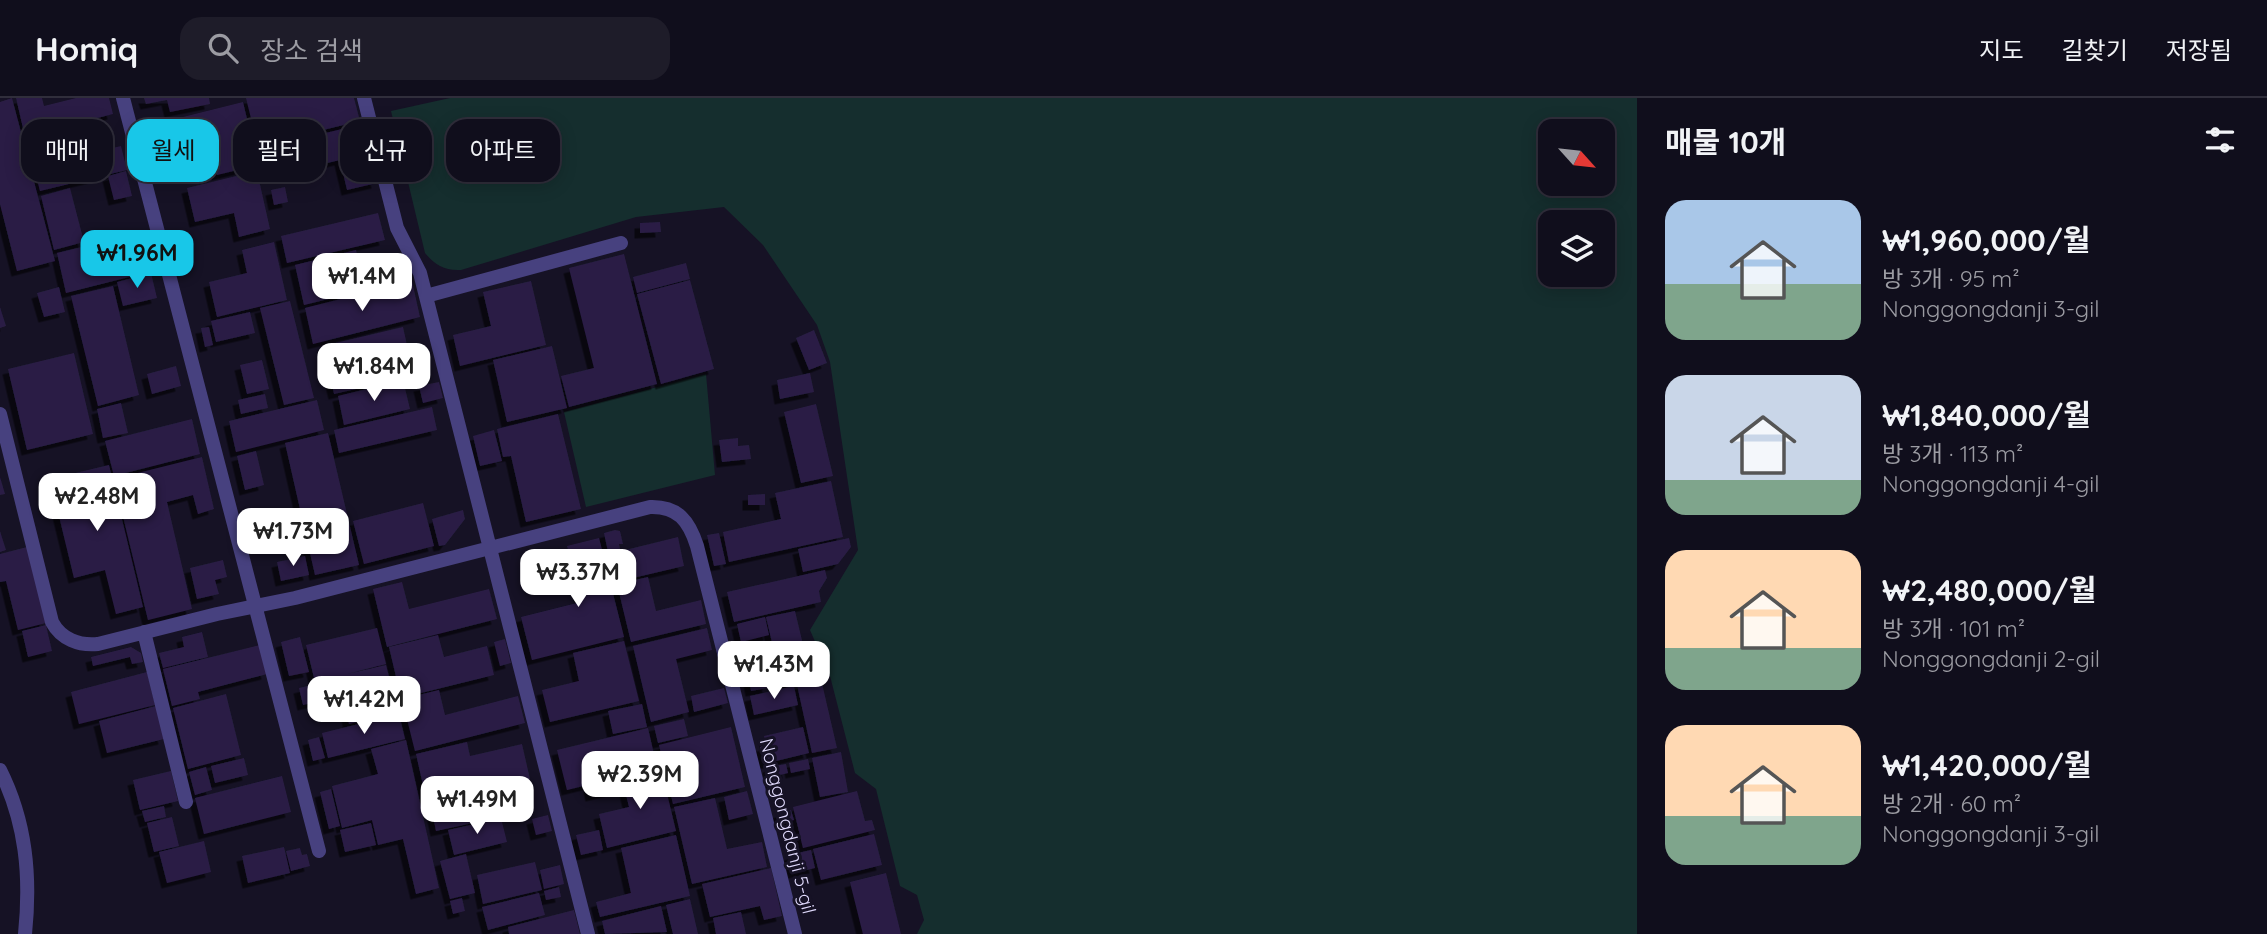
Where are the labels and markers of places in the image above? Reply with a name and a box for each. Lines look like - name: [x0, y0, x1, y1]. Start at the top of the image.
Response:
- pin: ₩1.96M: [80, 230, 194, 290]
- pin: ₩1.4M: [313, 254, 411, 313]
- pin: ₩1.84M: [317, 344, 431, 403]
- pin: ₩2.48M: [40, 474, 154, 533]
- pin: ₩1.73M: [236, 508, 350, 568]
- pin: ₩3.37M: [521, 550, 635, 609]
- pin: ₩1.43M: [717, 642, 831, 701]
- pin: ₩1.42M: [307, 676, 421, 736]
- pin: ₩2.39M: [583, 752, 697, 811]
- pin: ₩1.49M: [420, 776, 534, 836]

